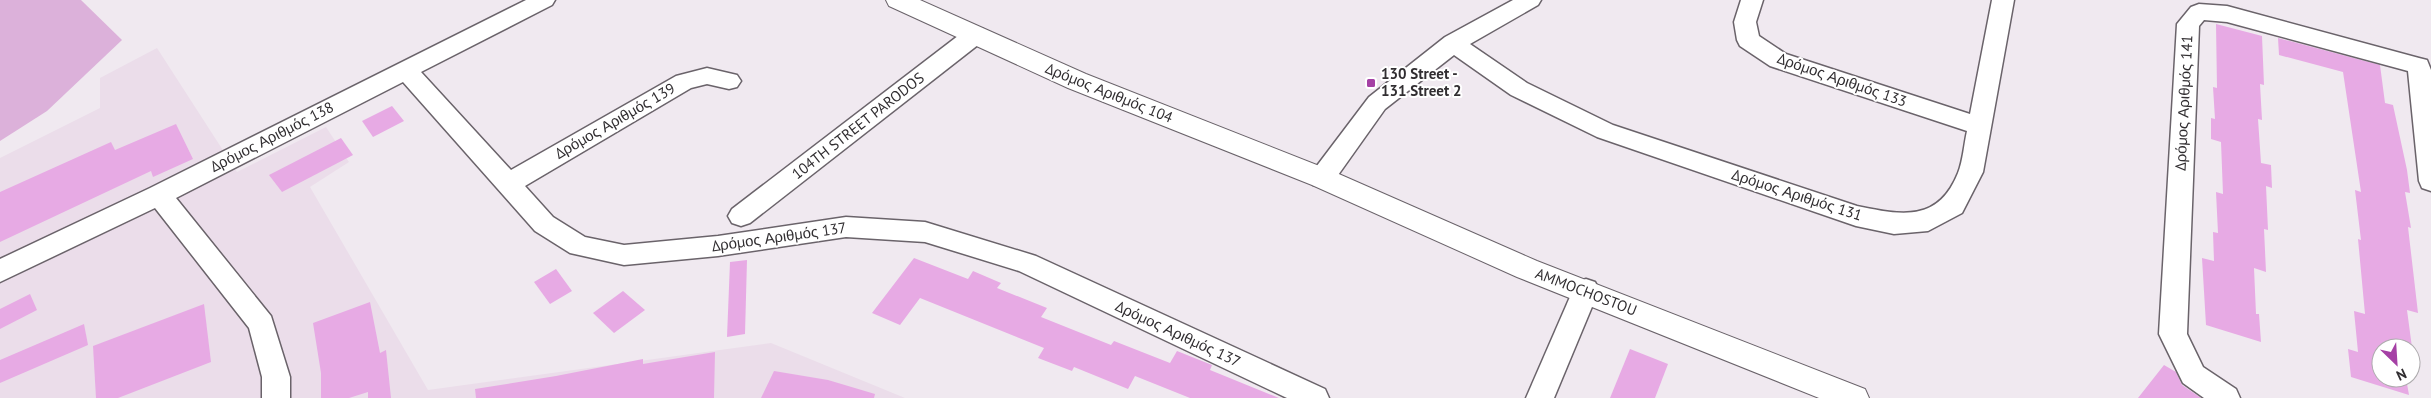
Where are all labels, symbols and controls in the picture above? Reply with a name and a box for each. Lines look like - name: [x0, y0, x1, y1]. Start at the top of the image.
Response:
- street label: Δρόμος Αριθμός 141: [2170, 35, 2197, 171]
- street label: Δρόμος Αριθμός 133: [1775, 48, 1909, 111]
- street label: Δρόμος Αριθμός 104: [1043, 58, 1176, 127]
- place label: 130 Street - 131 Street 2: [1381, 64, 1461, 100]
- street label: 104TH STREET PARODOS: [788, 68, 928, 183]
- marker: 130 Street - 131 Street 2: [1365, 77, 1377, 89]
- street label: Δρόμος Αριθμός 139: [551, 78, 678, 163]
- street label: Δρόμος Αριθμός 138: [207, 97, 337, 176]
- street label: Δρόμος Αριθμός 131: [1730, 164, 1865, 225]
- street label: Δρόμος Αριθμός 137: [710, 218, 848, 255]
- street label: AMMOCHOSTOU: [1533, 263, 1640, 320]
- street label: Δρόμος Αριθμός 137: [1113, 296, 1244, 371]
- north arrow: [2371, 338, 2421, 388]
- text: N: [2394, 365, 2409, 385]

